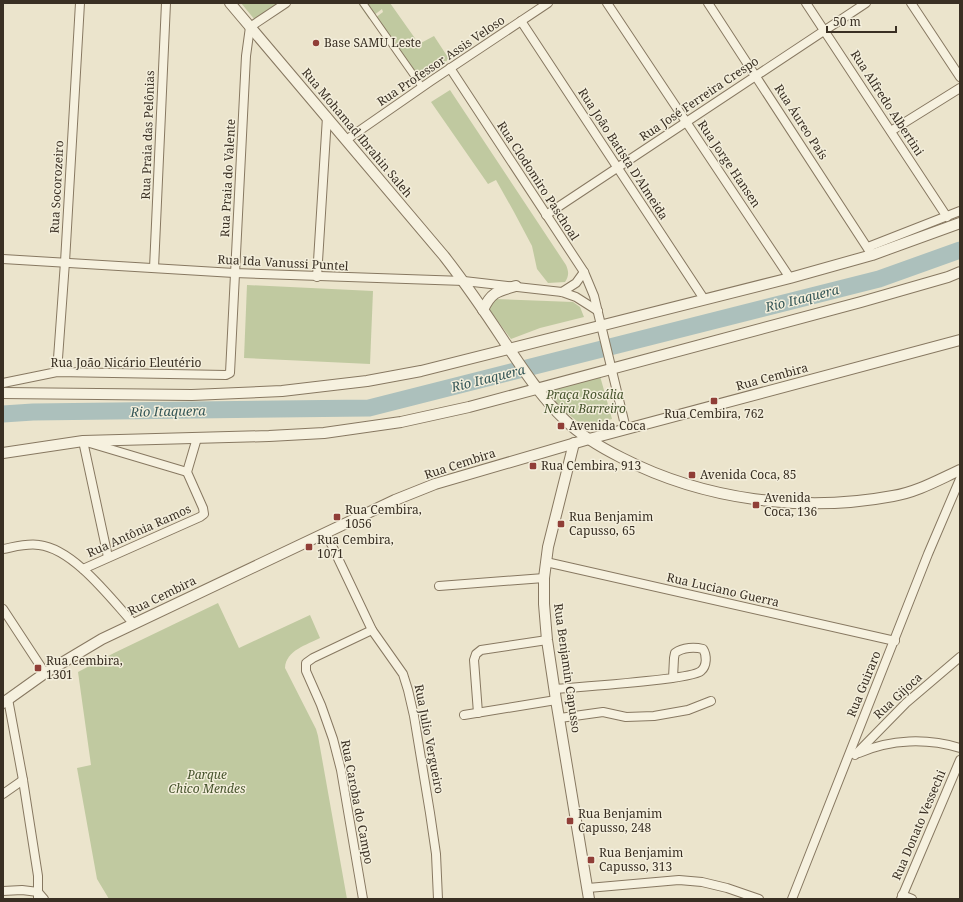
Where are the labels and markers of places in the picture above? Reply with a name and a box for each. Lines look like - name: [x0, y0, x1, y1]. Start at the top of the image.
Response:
- place label: Base SAMU Leste: [324, 34, 421, 51]
- marker: Base SAMU Leste: [311, 38, 321, 48]
- marker: Rua Cembira, 762: [709, 396, 719, 406]
- place label: Rua Cembira, 762: [664, 405, 764, 422]
- place label: Avenida Coca: [569, 417, 646, 434]
- marker: Avenida Coca: [556, 421, 566, 431]
- place label: Rua Cembira, 913: [541, 457, 641, 474]
- marker: Rua Cembira, 913: [528, 461, 538, 471]
- place label: Avenida Coca, 85: [700, 466, 796, 483]
- marker: Avenida Coca, 85: [687, 470, 697, 480]
- place label: Avenida Coca, 136: [764, 489, 817, 520]
- marker: Avenida Coca, 136: [751, 500, 761, 510]
- place label: Rua Cembira, 1056: [345, 501, 422, 532]
- place label: Rua Benjamim Capusso, 65: [569, 508, 653, 539]
- marker: Rua Cembira, 1056: [332, 512, 342, 522]
- marker: Rua Benjamim Capusso, 65: [556, 519, 566, 529]
- place label: Rua Cembira, 1071: [317, 531, 394, 562]
- marker: Rua Cembira, 1071: [304, 542, 314, 552]
- place label: Rua Cembira, 1301: [46, 652, 123, 683]
- marker: Rua Cembira, 1301: [33, 663, 43, 673]
- place label: Rua Benjamim Capusso, 248: [578, 805, 662, 836]
- marker: Rua Benjamim Capusso, 248: [565, 816, 575, 826]
- place label: Rua Benjamim Capusso, 313: [599, 844, 683, 875]
- marker: Rua Benjamim Capusso, 313: [586, 855, 596, 865]

